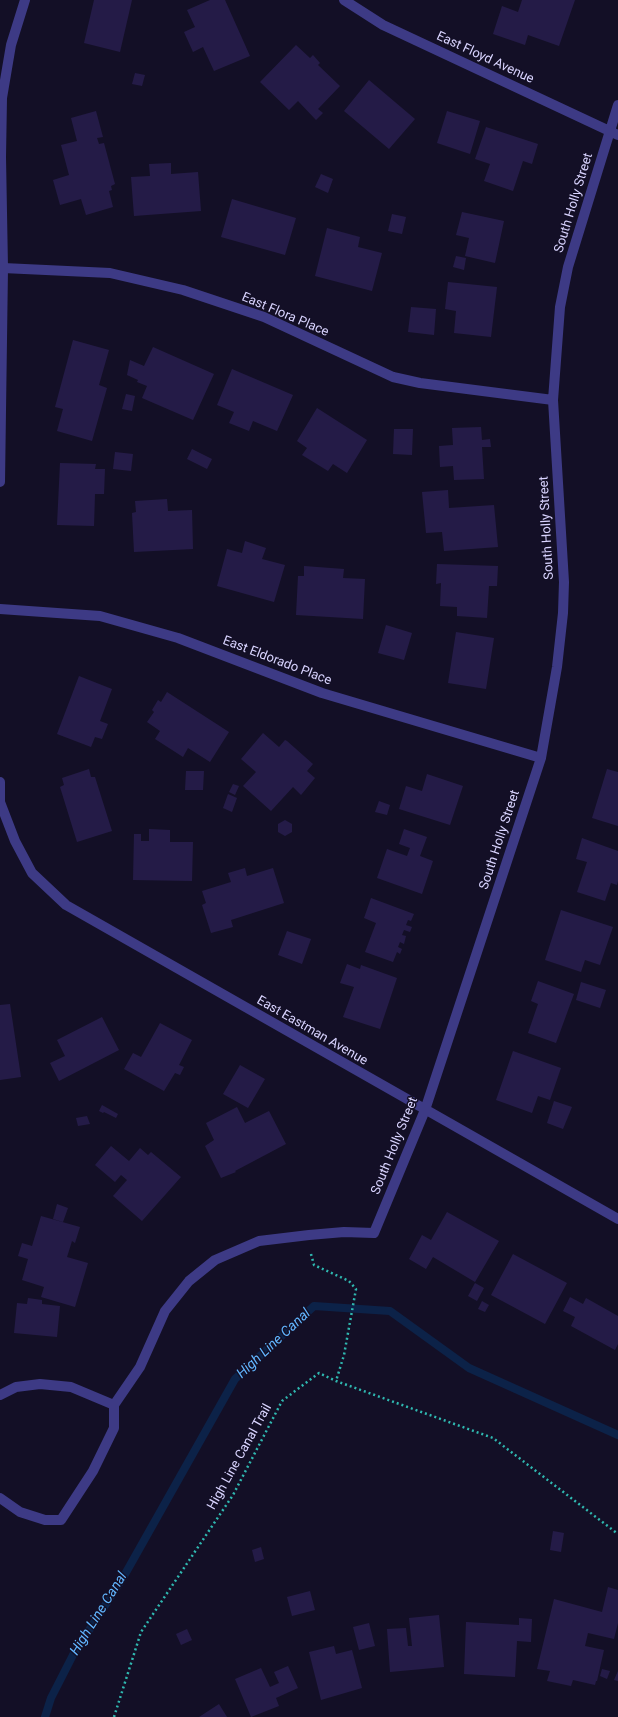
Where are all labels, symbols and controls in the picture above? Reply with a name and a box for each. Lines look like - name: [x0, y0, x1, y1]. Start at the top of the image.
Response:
- street label: East Floyd Avenue: [434, 29, 536, 87]
- street label: South Holly Street: [551, 151, 597, 255]
- street label: East Flora Place: [239, 290, 331, 340]
- street label: South Holly Street: [536, 476, 558, 580]
- street label: East Eldorado Place: [220, 633, 334, 689]
- street label: South Holly Street: [477, 788, 523, 892]
- street label: East Eastman Avenue: [254, 993, 370, 1069]
- street label: South Holly Street: [368, 1095, 422, 1197]
- water label: High Line Canal: [234, 1306, 314, 1382]
- street label: High Line Canal Trail: [204, 1401, 276, 1513]
- water label: High Line Canal: [67, 1569, 131, 1659]

